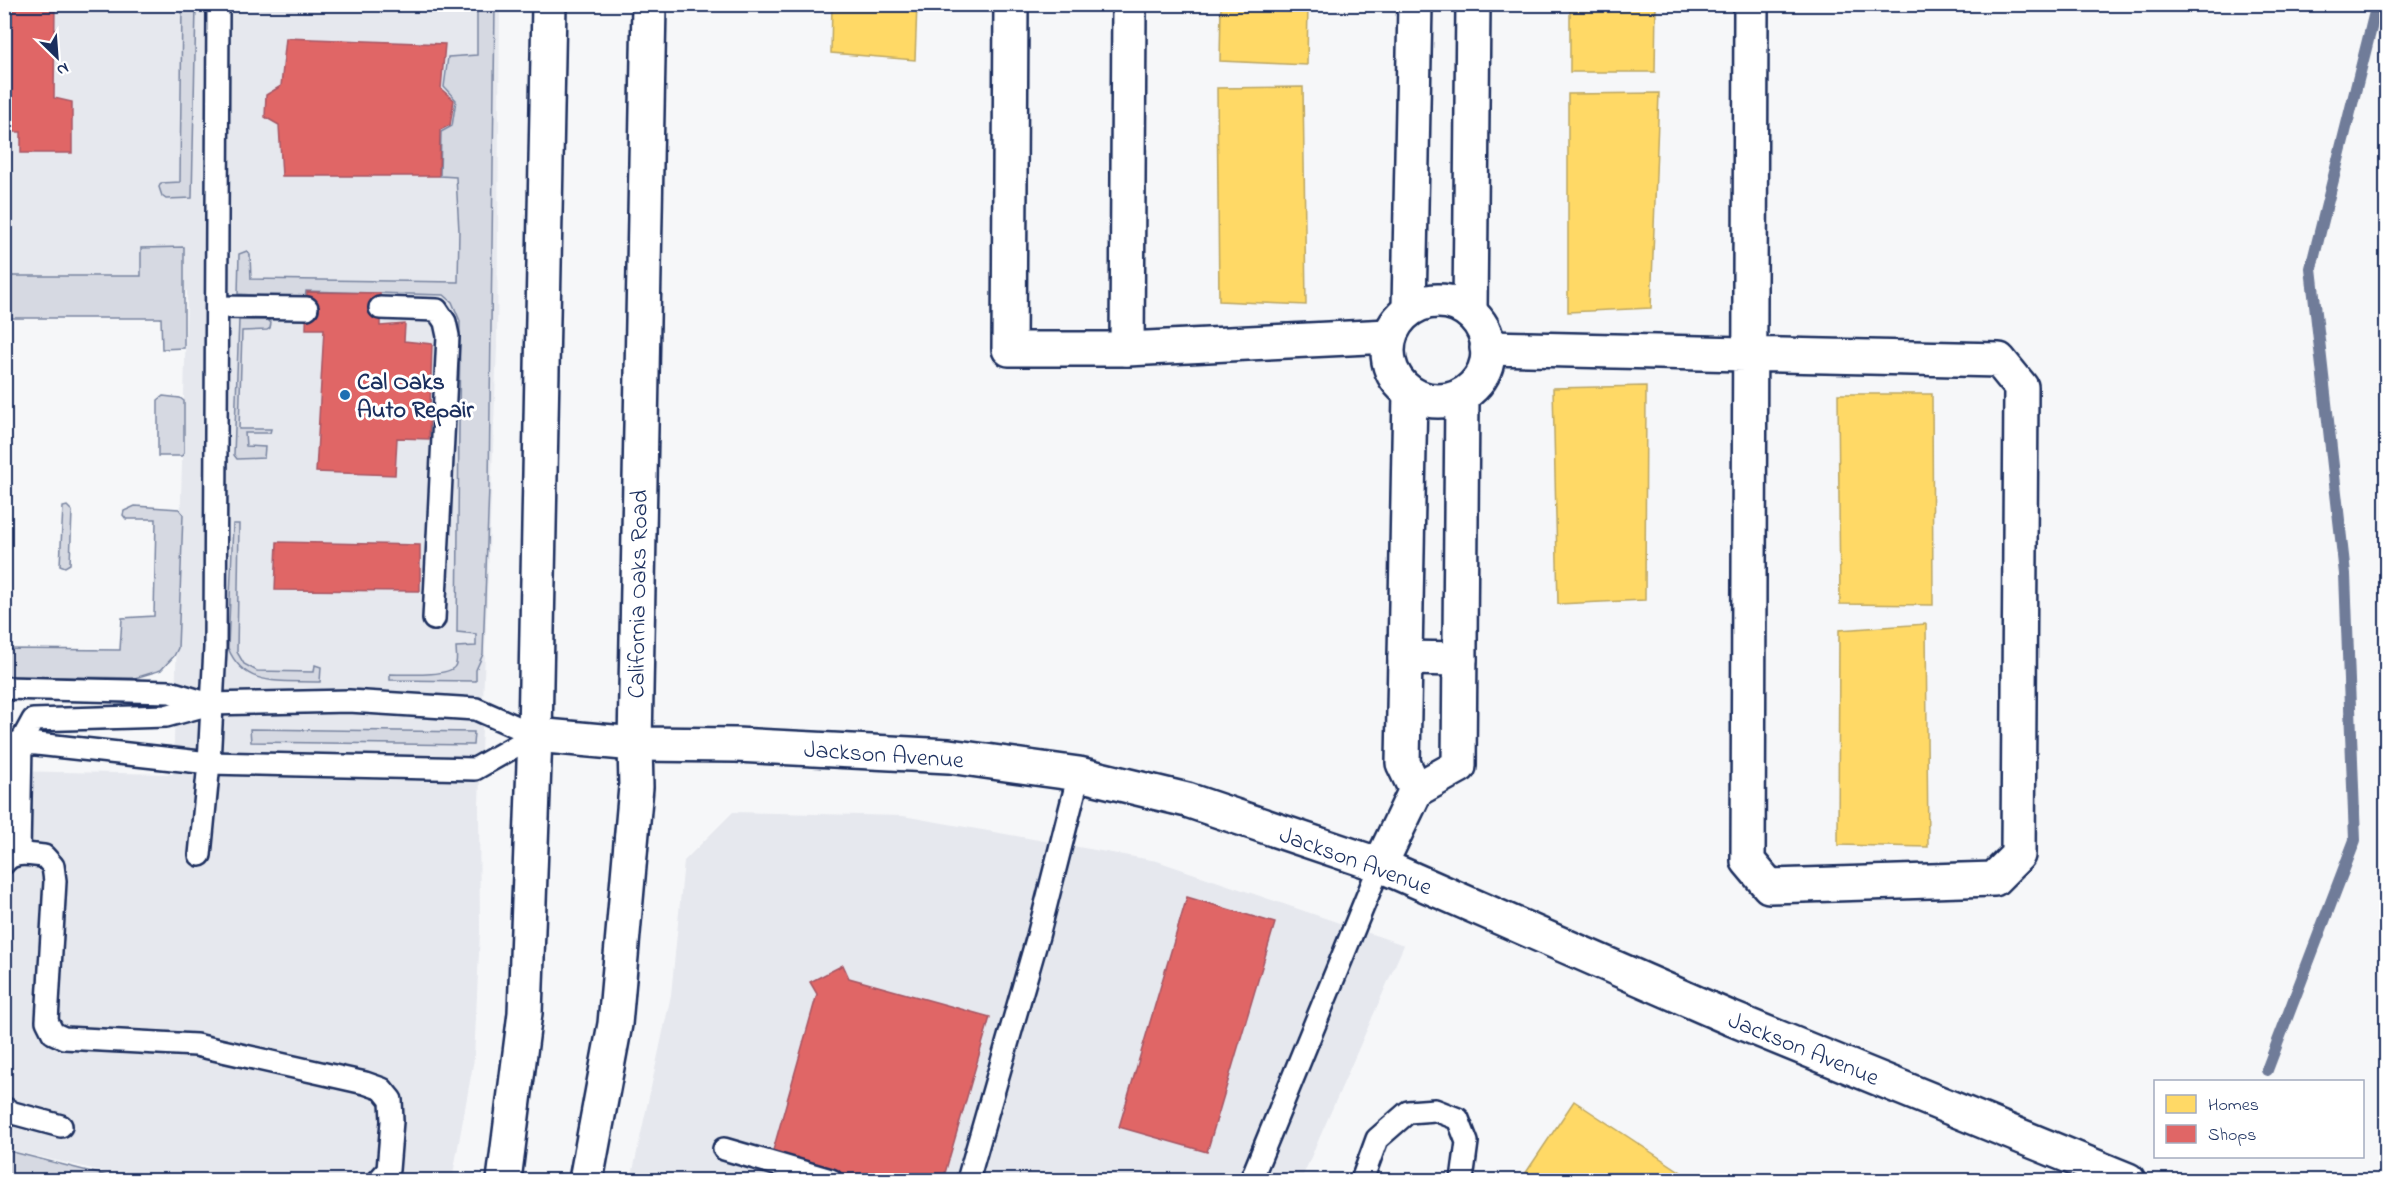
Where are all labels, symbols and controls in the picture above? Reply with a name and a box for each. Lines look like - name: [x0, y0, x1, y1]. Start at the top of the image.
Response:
- north arrow: [27, 27, 87, 87]
- text: N: [52, 56, 72, 82]
- place label: Cal Oaks Auto Repair: [357, 366, 474, 429]
- marker: Cal Oaks Auto Repair: [338, 388, 352, 402]
- street label: California Oaks Road: [620, 489, 659, 699]
- street label: Jackson Avenue: [803, 733, 965, 780]
- street label: Jackson Avenue: [1274, 819, 1437, 906]
- street label: Jackson Avenue: [1722, 1004, 1884, 1097]
- legend: [2154, 1080, 2364, 1158]
- text: Homes: [2208, 1093, 2259, 1119]
- text: Shops: [2208, 1123, 2256, 1149]

